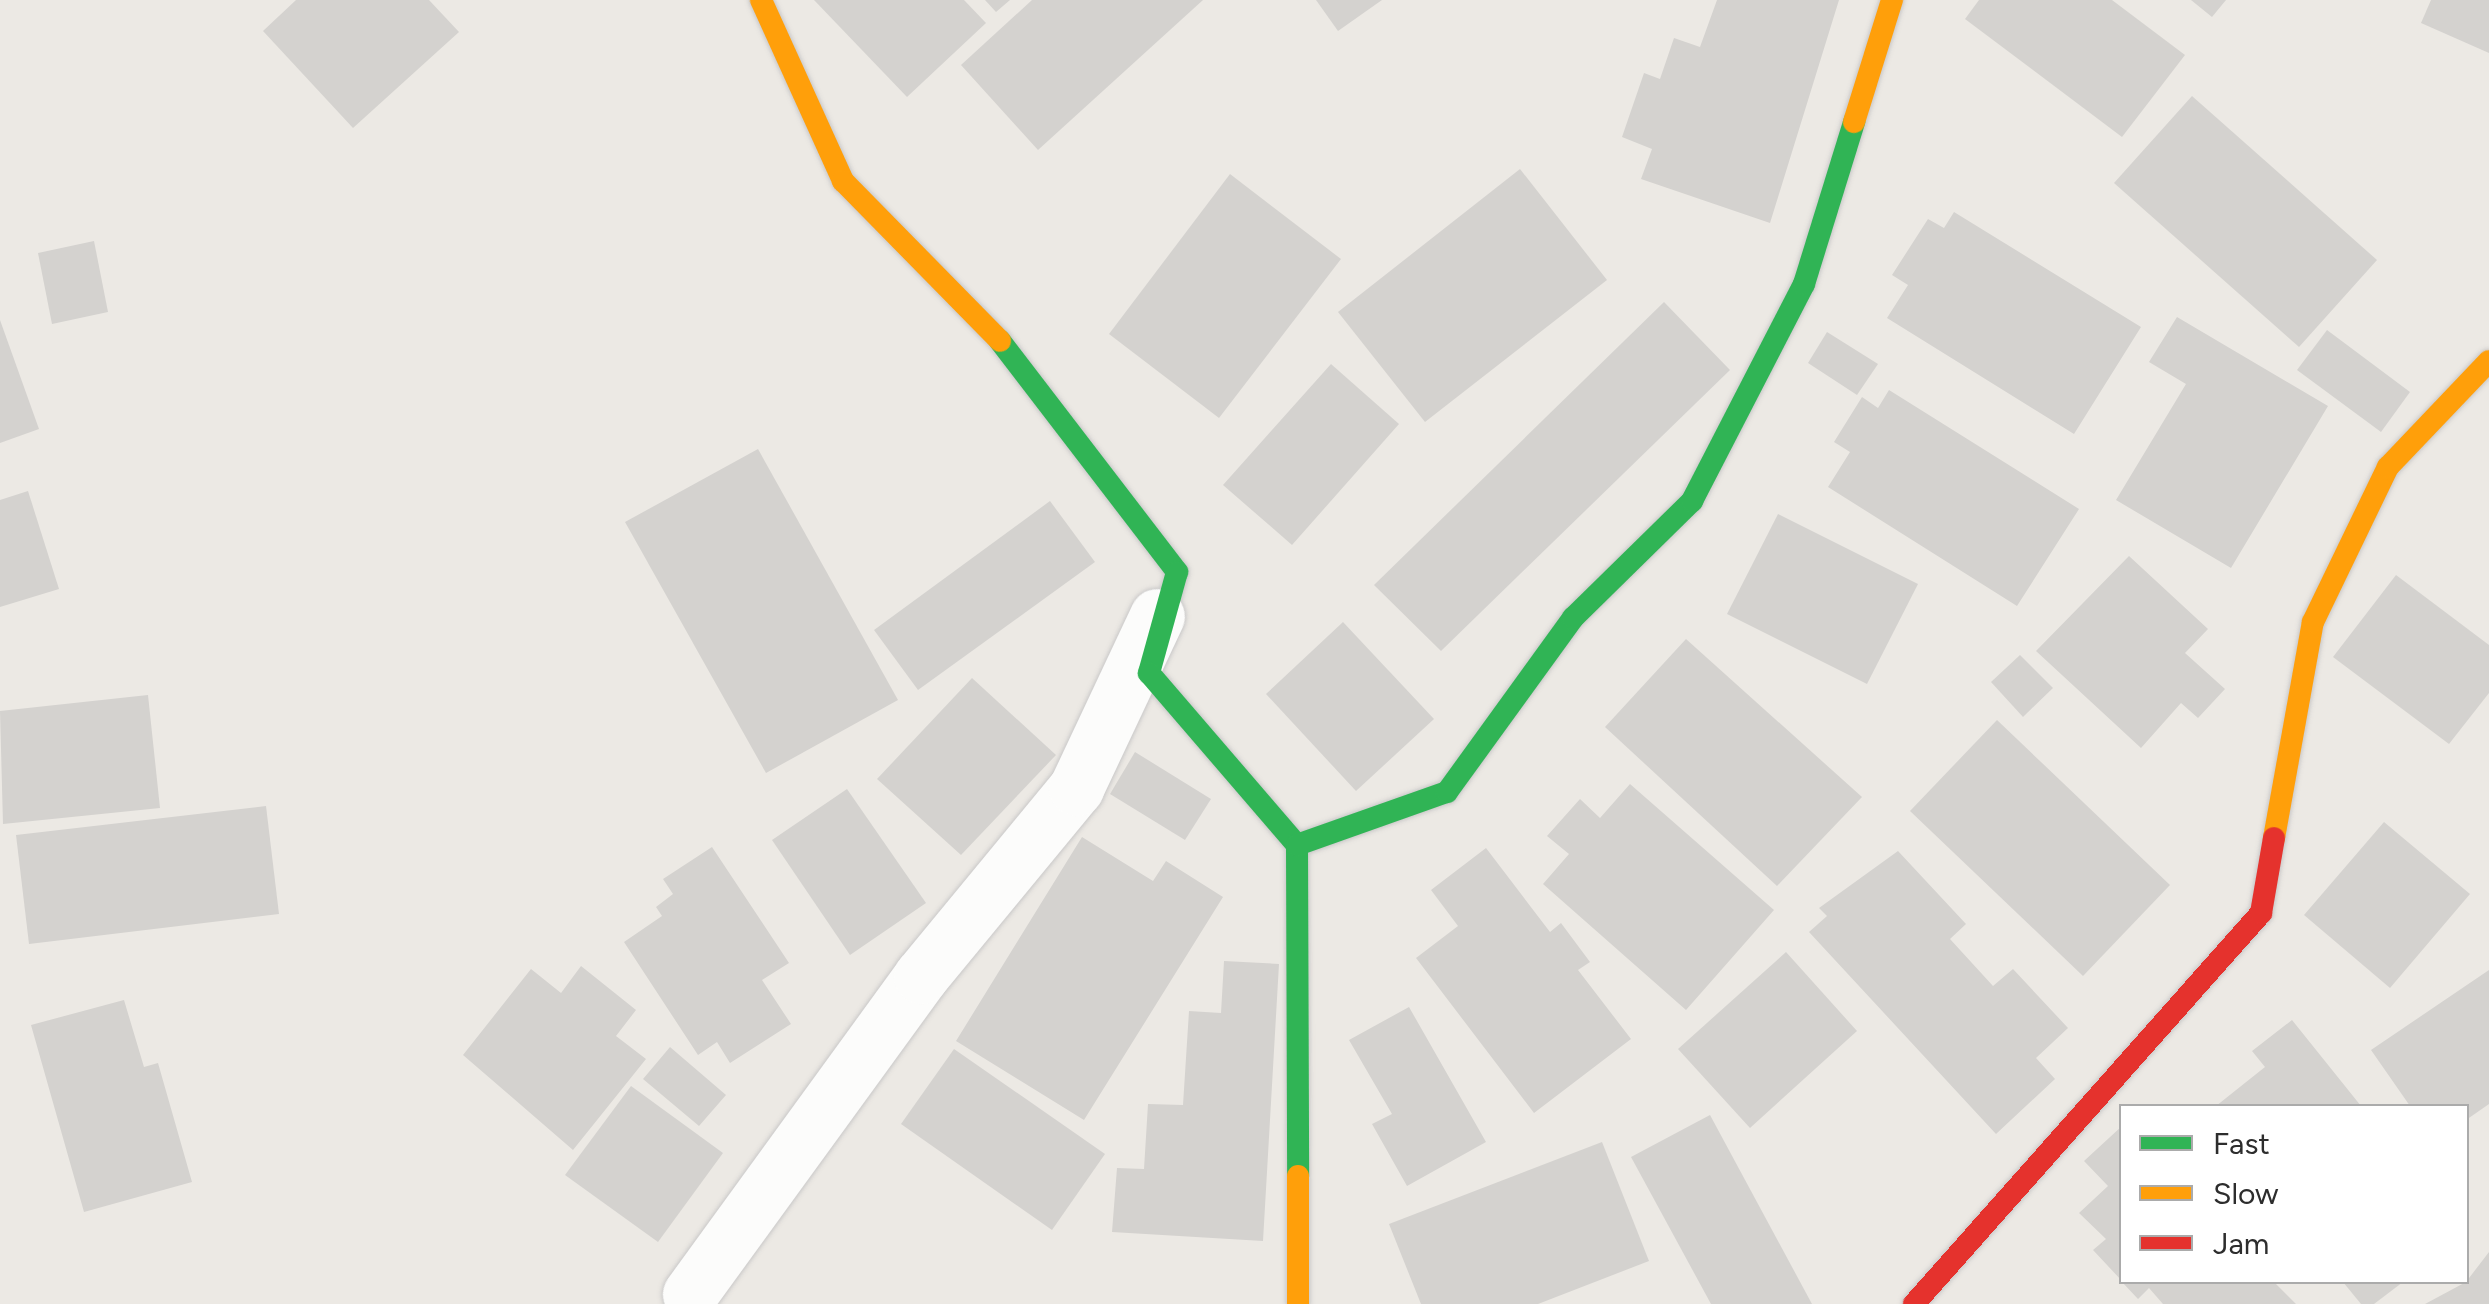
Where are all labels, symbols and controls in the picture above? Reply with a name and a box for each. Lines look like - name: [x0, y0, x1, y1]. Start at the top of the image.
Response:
- legend: [2119, 1104, 2469, 1284]
- text: Fast: [2213, 1125, 2270, 1162]
- text: Slow: [2213, 1175, 2279, 1212]
- text: Jam: [2213, 1225, 2269, 1262]

